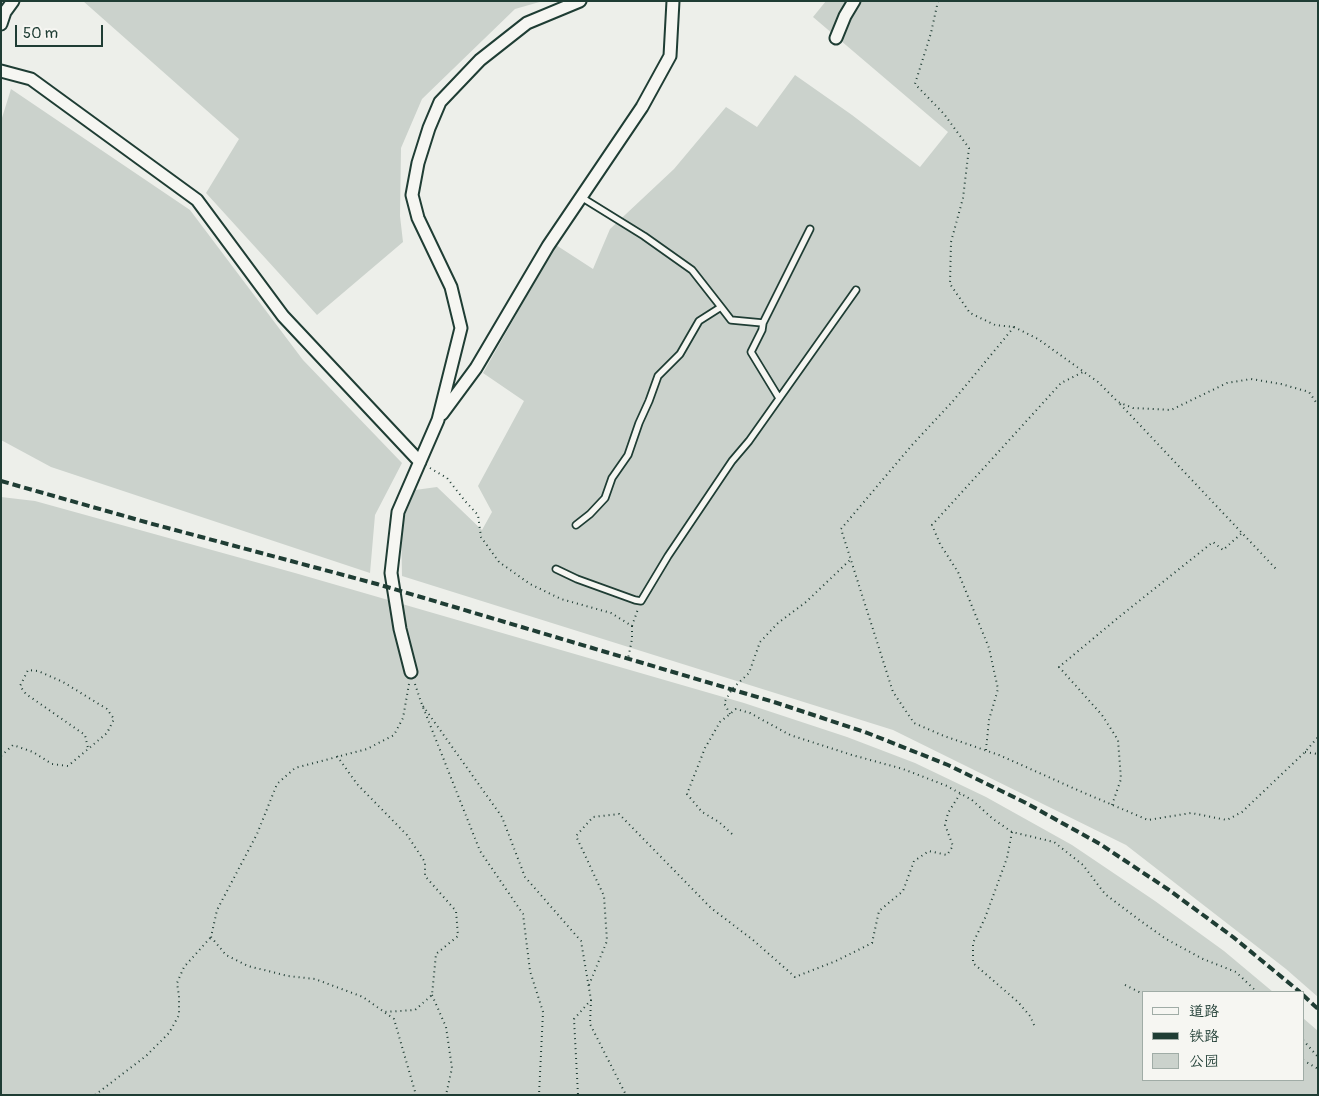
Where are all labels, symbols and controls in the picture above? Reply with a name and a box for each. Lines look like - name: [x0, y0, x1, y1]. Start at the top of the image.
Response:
- scale bar: [18, 15, 105, 47]
- text: 50 m: [23, 24, 58, 43]
- legend: [1142, 991, 1304, 1081]
- text: 道路: [1189, 1002, 1219, 1021]
- text: 铁路: [1189, 1027, 1219, 1046]
- text: 公园: [1189, 1052, 1219, 1071]

